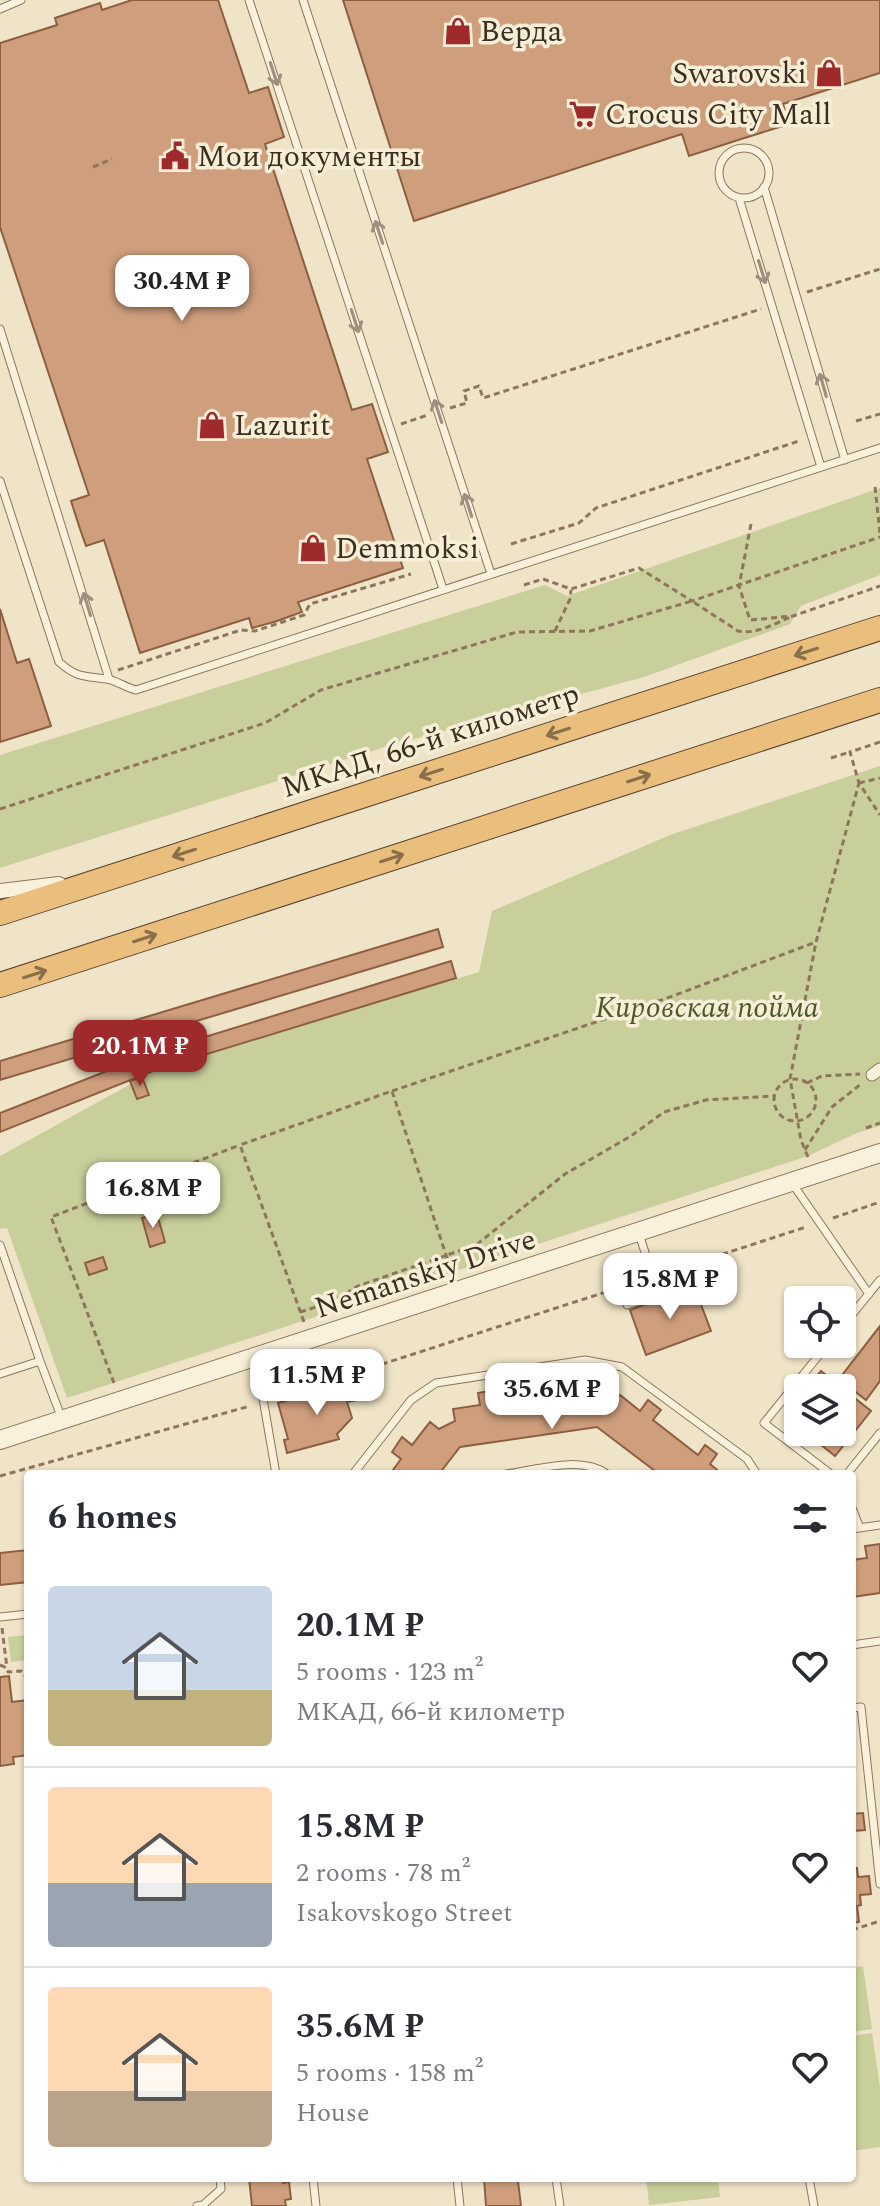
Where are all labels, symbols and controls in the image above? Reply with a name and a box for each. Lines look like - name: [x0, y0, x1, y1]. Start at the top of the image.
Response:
- place label: Верда: [480, 9, 563, 55]
- shop icon: Верда: [443, 16, 473, 46]
- place label: Swarovski: [672, 51, 807, 97]
- shop icon: Swarovski: [814, 58, 844, 88]
- one-way arrow: [267, 61, 282, 86]
- place label: Crocus City Mall: [605, 92, 831, 138]
- supermarket icon: Crocus City Mall: [568, 99, 598, 129]
- place label: Мои документы: [197, 134, 421, 180]
- public building icon: Мои документы: [160, 141, 190, 171]
- one-way arrow: [370, 219, 385, 244]
- pin: 30.4M ₽: [108, 255, 256, 323]
- one-way arrow: [755, 259, 770, 285]
- text: 30.4M ₽: [133, 261, 231, 301]
- one-way arrow: [349, 308, 364, 333]
- one-way arrow: [815, 373, 829, 398]
- one-way arrow: [429, 399, 444, 424]
- place label: Lazurit: [234, 403, 331, 449]
- shop icon: Lazurit: [197, 410, 227, 440]
- one-way arrow: [460, 493, 475, 518]
- place label: Demmoksi: [335, 526, 479, 572]
- shop icon: Demmoksi: [298, 533, 328, 563]
- one-way arrow: [79, 592, 94, 618]
- one-way arrow: [793, 645, 819, 660]
- street label: МКАД, 66-й километр: [275, 671, 585, 811]
- one-way arrow: [546, 725, 572, 740]
- one-way arrow: [419, 767, 444, 782]
- one-way arrow: [626, 770, 652, 785]
- one-way arrow: [171, 847, 196, 862]
- one-way arrow: [379, 850, 404, 864]
- one-way arrow: [131, 930, 157, 945]
- one-way arrow: [23, 965, 48, 980]
- park label: Кировская пойма: [595, 985, 819, 1031]
- pin: 20.1M ₽: [66, 1020, 214, 1088]
- text: 20.1M ₽: [91, 1026, 189, 1066]
- pin: 16.8M ₽: [79, 1162, 227, 1230]
- text: 16.8M ₽: [104, 1168, 202, 1208]
- street label: Nemanskiy Drive: [309, 1217, 542, 1331]
- pin: 15.8M ₽: [596, 1253, 744, 1321]
- text: 15.8M ₽: [621, 1259, 719, 1299]
- map controls: [784, 1286, 856, 1446]
- button: locate: [784, 1286, 856, 1358]
- pin: 11.5M ₽: [243, 1349, 391, 1417]
- text: 11.5M ₽: [268, 1355, 366, 1395]
- pin: 35.6M ₽: [478, 1363, 626, 1431]
- text: 35.6M ₽: [503, 1369, 601, 1409]
- button: layers: [784, 1374, 856, 1446]
- text: 6 homes: [48, 1492, 178, 1544]
- icon: filters: [788, 1496, 832, 1540]
- text: 20.1M ₽: [296, 1600, 424, 1652]
- icon: home: [112, 1618, 208, 1714]
- icon: heart: [788, 1644, 832, 1688]
- text: 5 rooms · 123 m²: [296, 1652, 483, 1692]
- text: МКАД, 66-й километр: [296, 1692, 565, 1732]
- text: 15.8M ₽: [296, 1801, 424, 1853]
- icon: home: [112, 1819, 208, 1915]
- icon: heart: [788, 1845, 832, 1889]
- text: 2 rooms · 78 m²: [296, 1853, 470, 1893]
- text: Isakovskogo Street: [296, 1893, 512, 1933]
- text: 35.6M ₽: [296, 2001, 424, 2053]
- icon: home: [112, 2019, 208, 2115]
- icon: heart: [788, 2045, 832, 2089]
- text: 5 rooms · 158 m²: [296, 2053, 483, 2093]
- text: House: [296, 2093, 370, 2133]

